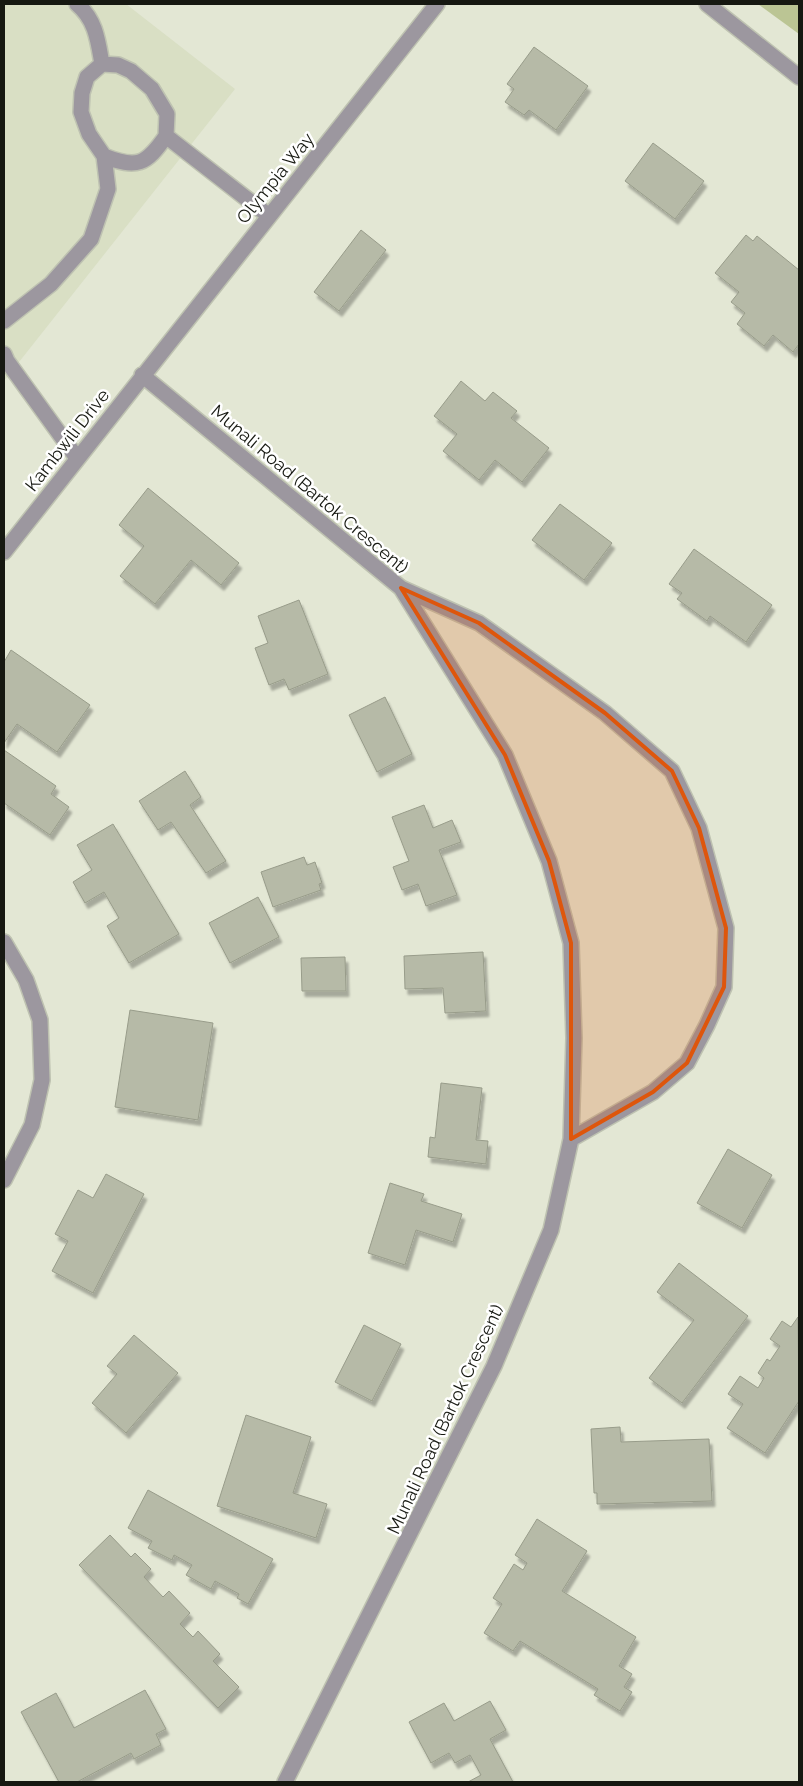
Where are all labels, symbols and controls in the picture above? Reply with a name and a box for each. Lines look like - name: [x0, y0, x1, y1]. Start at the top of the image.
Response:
- street label: Olympia Way: [232, 128, 318, 228]
- street label: Kambwili Drive: [21, 384, 114, 495]
- street label: Munali Road (Bartok Crescent): [207, 400, 413, 578]
- street label: Munali Road (Bartok Crescent): [382, 1301, 508, 1537]

